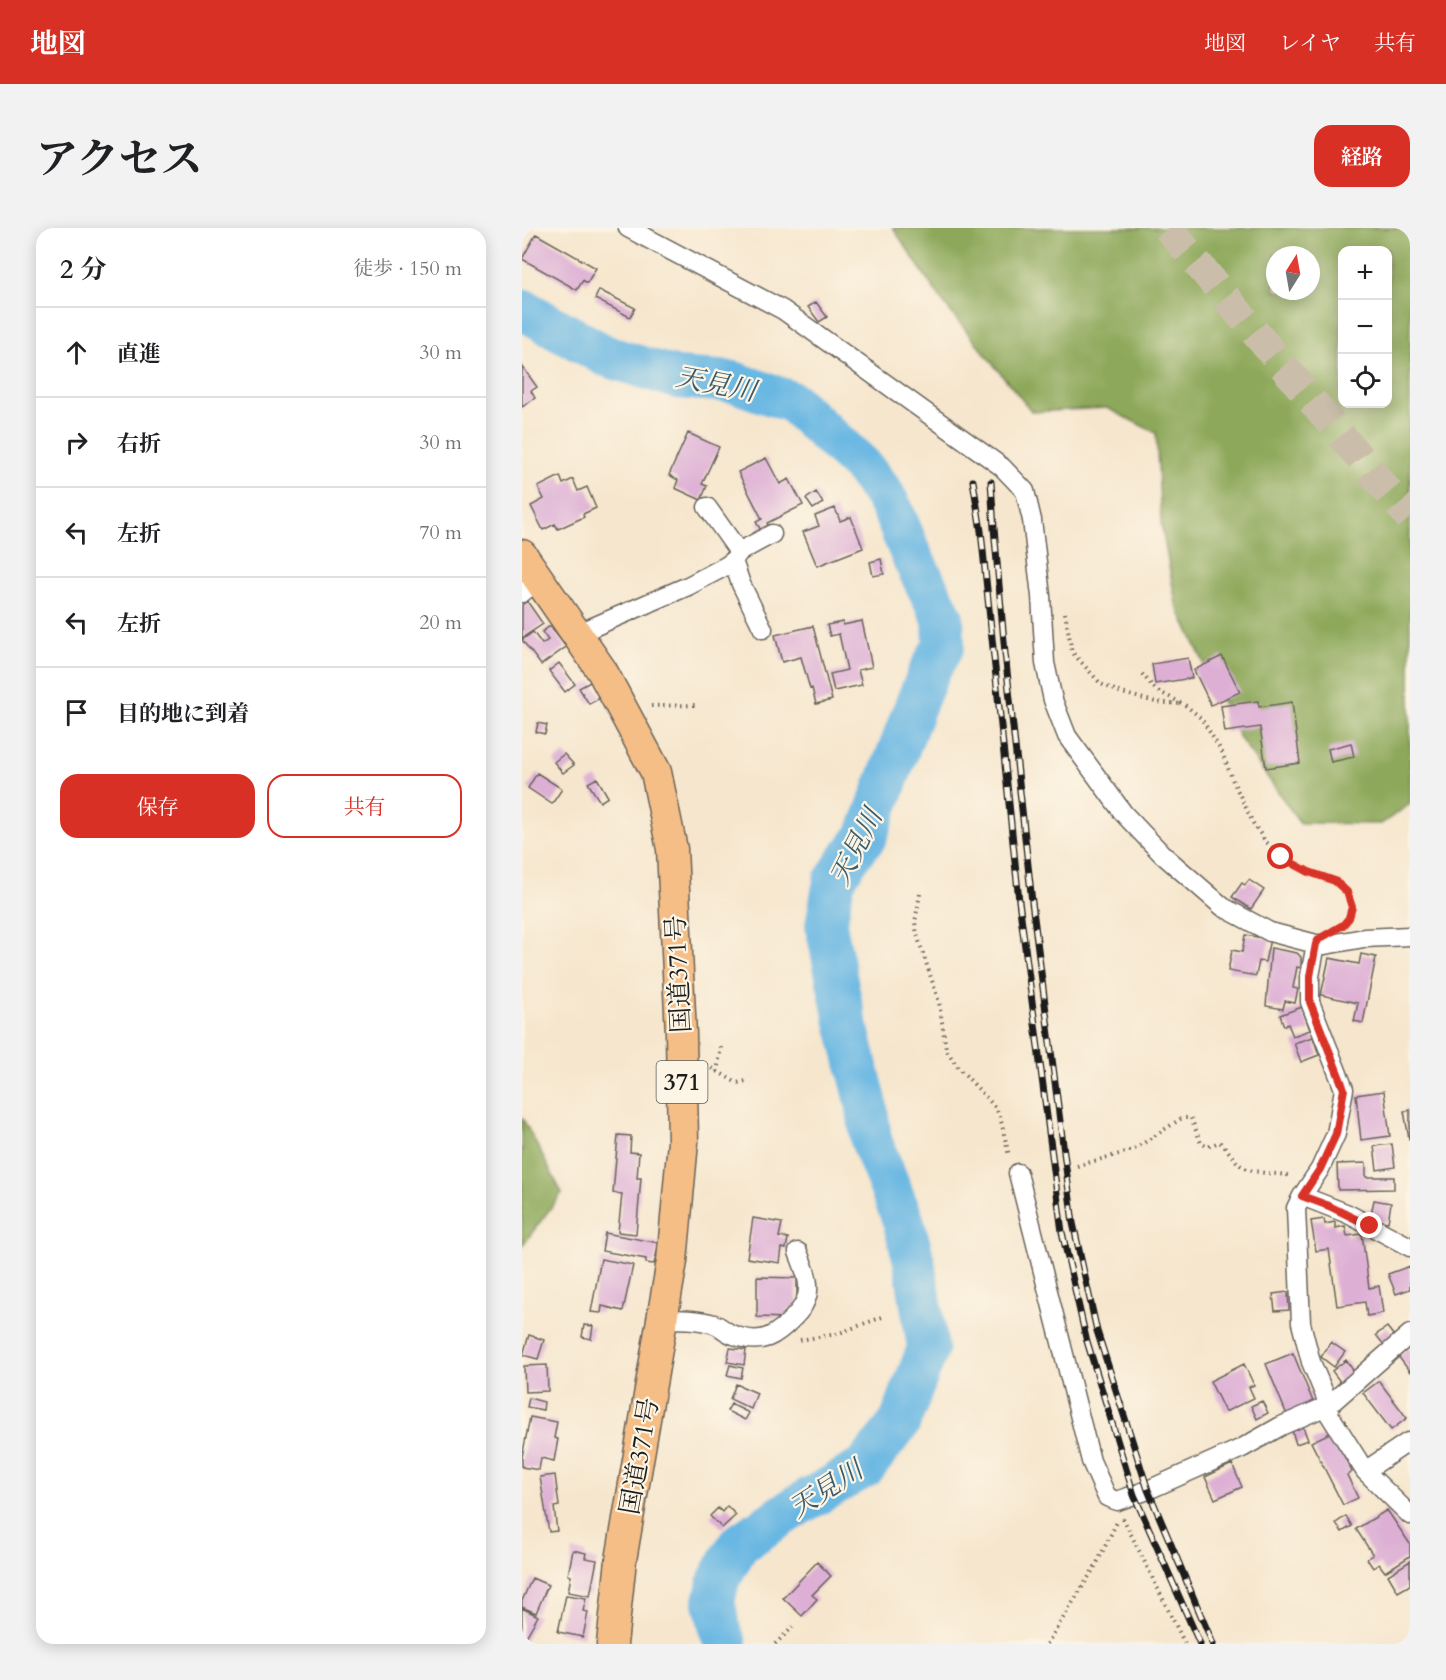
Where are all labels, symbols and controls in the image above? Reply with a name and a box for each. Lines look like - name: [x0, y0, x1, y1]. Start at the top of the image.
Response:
- text: 地図: [30, 25, 86, 63]
- text: 地図: [1204, 29, 1246, 58]
- text: レイヤ: [1279, 29, 1341, 58]
- text: 共有: [1374, 29, 1416, 58]
- button: 経路: [1314, 125, 1410, 187]
- text: アクセス: [36, 131, 203, 188]
- north arrow: [1266, 246, 1320, 300]
- map controls: [1338, 246, 1392, 408]
- button: +: [1338, 246, 1392, 300]
- text: 2 分: [60, 252, 106, 287]
- text: 徒歩 · 150 m: [353, 255, 462, 282]
- button: −: [1338, 300, 1392, 354]
- icon: ahead: [60, 336, 93, 369]
- text: 直進: [117, 339, 161, 369]
- text: 30 m: [419, 339, 462, 366]
- button: locate: [1338, 354, 1392, 408]
- water label: 天見川: [673, 359, 762, 411]
- icon: right: [60, 426, 93, 459]
- text: 右折: [117, 429, 161, 459]
- text: 30 m: [419, 429, 462, 456]
- icon: left: [60, 516, 93, 549]
- text: 左折: [117, 519, 161, 549]
- text: 70 m: [419, 519, 462, 546]
- icon: left: [60, 606, 93, 639]
- text: 左折: [117, 609, 161, 639]
- text: 20 m: [419, 609, 462, 636]
- icon: arrive: [60, 696, 93, 729]
- text: 目的地に到着: [117, 699, 249, 729]
- button: 保存: [60, 774, 255, 838]
- button: 共有: [267, 774, 462, 838]
- water label: 天見川: [822, 800, 893, 892]
- route start: [1267, 843, 1293, 869]
- street label: 国道371号: [658, 914, 699, 1034]
- road number: 371: [656, 1061, 708, 1103]
- route end: [1356, 1212, 1382, 1238]
- street label: 国道371号: [612, 1395, 667, 1517]
- water label: 天見川: [782, 1450, 873, 1527]

